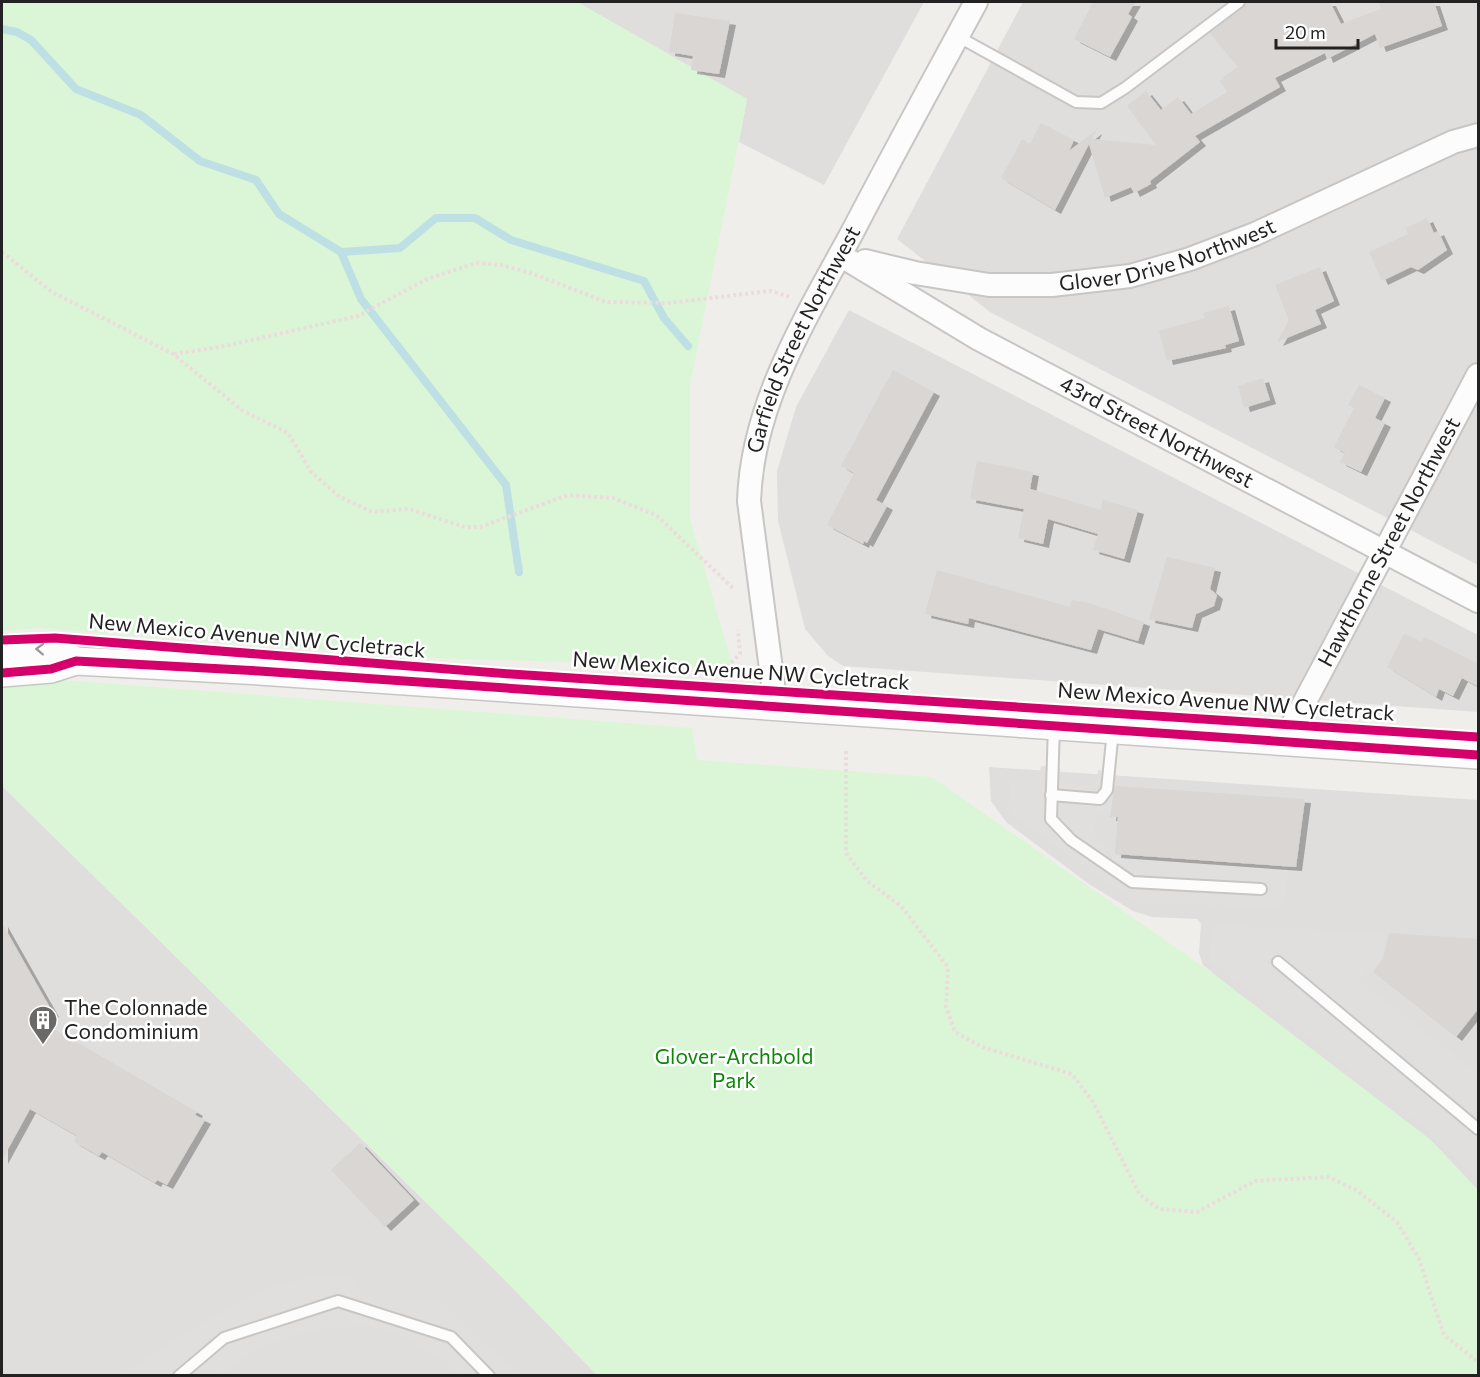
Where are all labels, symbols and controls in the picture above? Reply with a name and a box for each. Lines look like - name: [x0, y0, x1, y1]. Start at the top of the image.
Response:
- scale bar: [1276, 12, 1358, 50]
- text: 20 m: [1285, 21, 1326, 43]
- street label: Glover Drive Northwest: [1058, 212, 1279, 295]
- street label: Garfield Street Northwest: [741, 221, 864, 455]
- street label: 43rd Street Northwest: [1056, 370, 1258, 492]
- street label: Hawthorne Street Northwest: [1312, 413, 1464, 670]
- street label: New Mexico Avenue NW Cycletrack: [88, 607, 427, 662]
- one-way arrow: [36, 643, 45, 655]
- street label: New Mexico Avenue NW Cycletrack: [572, 645, 911, 694]
- street label: New Mexico Avenue NW Cycletrack: [1057, 676, 1396, 725]
- place label: The Colonnade Condominium: [64, 994, 208, 1043]
- building icon: The Colonnade Condominium: [27, 1004, 59, 1046]
- park label: Glover-Archbold Park: [655, 1043, 813, 1092]

